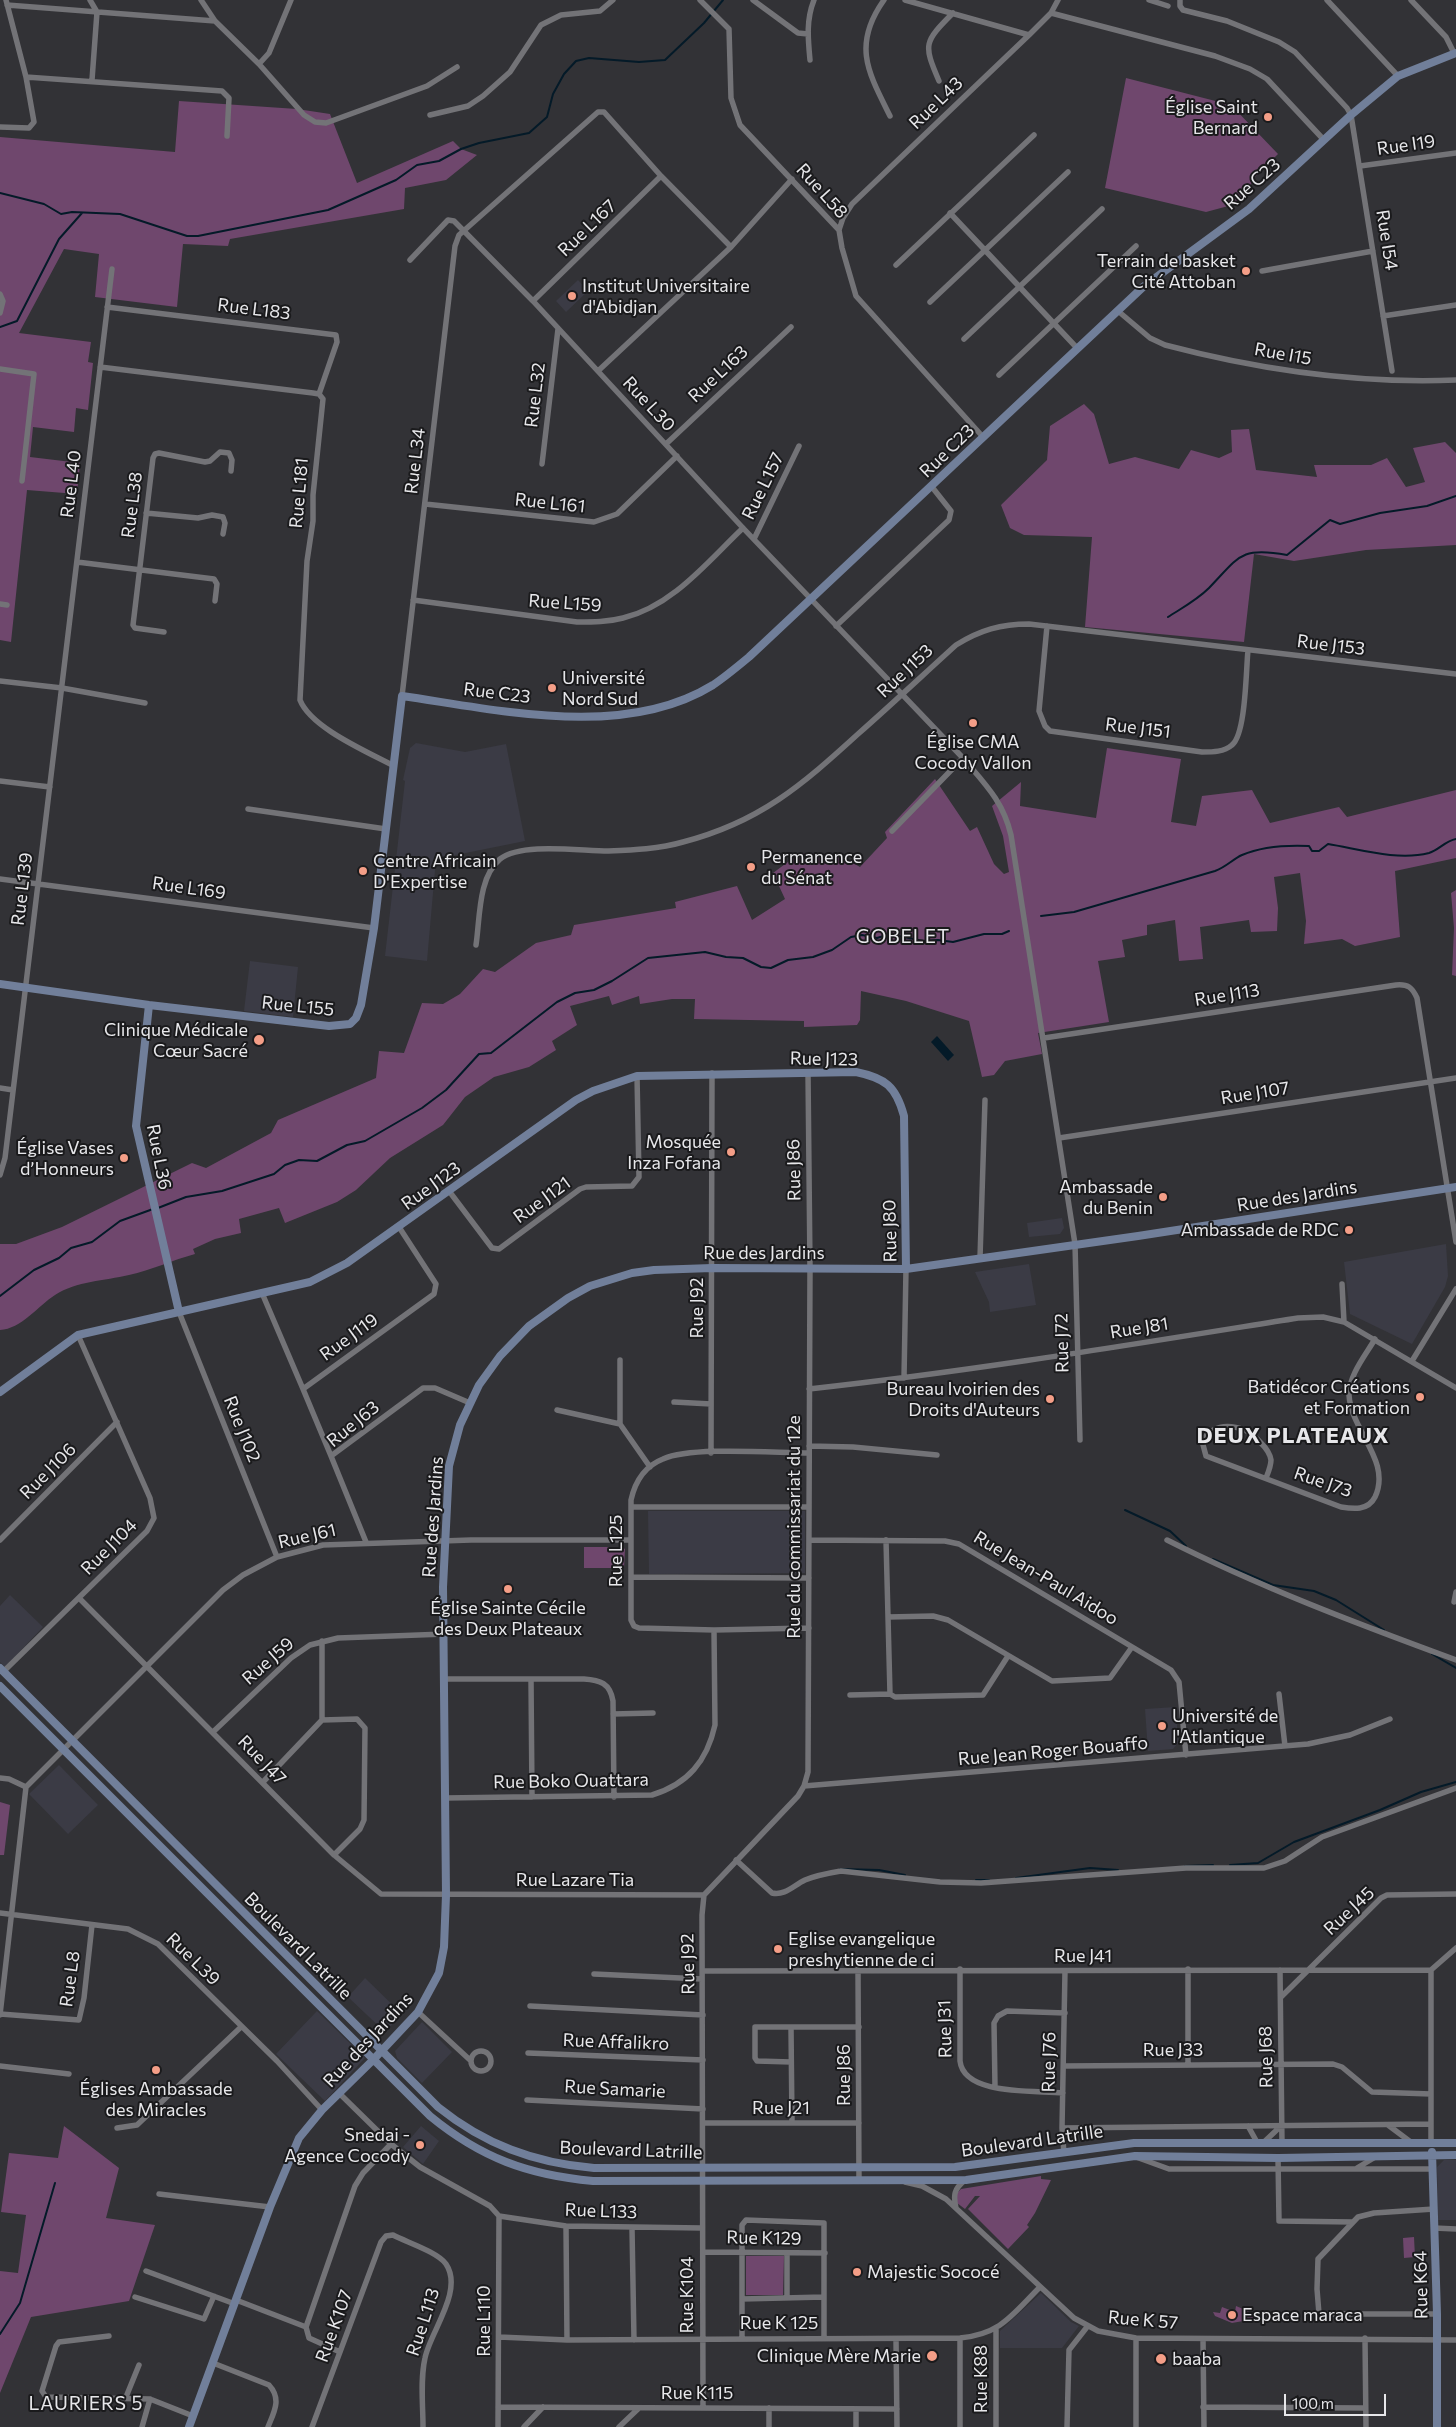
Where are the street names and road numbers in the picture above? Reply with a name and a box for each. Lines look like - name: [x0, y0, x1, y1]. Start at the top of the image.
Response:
- street label: Rue L43: [905, 72, 967, 134]
- street label: Rue I19: [1375, 130, 1437, 160]
- street label: Rue C23: [1219, 154, 1285, 214]
- street label: Rue L58: [792, 159, 852, 223]
- street label: Rue L167: [553, 195, 621, 261]
- street label: Rue I54: [1372, 208, 1402, 272]
- street label: Rue L183: [216, 294, 292, 324]
- street label: Rue I15: [1253, 338, 1313, 370]
- street label: Rue L163: [684, 341, 752, 407]
- street label: Rue L32: [520, 361, 550, 429]
- street label: Rue L30: [618, 372, 680, 436]
- street label: Rue C23: [915, 420, 979, 482]
- street label: Rue L34: [400, 427, 430, 495]
- street label: Rue L40: [56, 449, 86, 519]
- street label: Rue L157: [737, 449, 789, 523]
- street label: Rue L181: [285, 457, 313, 529]
- street label: Rue L38: [117, 471, 147, 539]
- street label: Rue L161: [514, 489, 586, 517]
- street label: Rue L159: [528, 590, 602, 616]
- street label: Rue J153: [1296, 630, 1366, 660]
- street label: Rue J153: [873, 640, 937, 702]
- street label: Rue C23: [462, 678, 532, 708]
- street label: Rue J151: [1104, 713, 1172, 743]
- street label: Rue L139: [7, 851, 37, 927]
- street label: Rue L169: [151, 872, 227, 904]
- street label: Rue J113: [1193, 979, 1261, 1011]
- street label: Rue L155: [261, 991, 335, 1021]
- street label: Rue J123: [790, 1048, 858, 1070]
- street label: Rue J107: [1219, 1077, 1291, 1109]
- street label: Rue L36: [142, 1122, 176, 1192]
- street label: Rue J86: [783, 1139, 805, 1201]
- street label: Rue J123: [397, 1157, 465, 1215]
- street label: Rue J121: [509, 1172, 575, 1228]
- street label: Rue des Jardins: [1235, 1176, 1359, 1216]
- street label: Rue J80: [879, 1199, 901, 1263]
- street label: Rue des Jardins: [703, 1242, 825, 1264]
- street label: Rue J92: [686, 1277, 708, 1339]
- street label: Rue J119: [316, 1309, 382, 1365]
- street label: Rue J72: [1051, 1313, 1073, 1373]
- street label: Rue J81: [1108, 1313, 1170, 1343]
- street label: Rue J102: [219, 1393, 265, 1465]
- street label: Rue J63: [322, 1396, 384, 1452]
- street label: Rue du commissariat du 12e: [783, 1415, 805, 1639]
- street label: Rue J106: [15, 1438, 81, 1504]
- street label: Rue des Jardins: [418, 1456, 448, 1578]
- street label: Rue J73: [1291, 1462, 1355, 1502]
- street label: Rue J104: [76, 1514, 142, 1580]
- street label: Rue L125: [605, 1515, 627, 1587]
- street label: Rue J61: [276, 1519, 338, 1553]
- street label: Rue Jean-Paul Aidoo: [970, 1526, 1122, 1630]
- street label: Rue J59: [238, 1633, 298, 1689]
- street label: Rue J47: [233, 1731, 291, 1789]
- street label: Rue Jean Roger Bouaffo: [957, 1732, 1149, 1770]
- street label: Rue Boko Ouattara: [493, 1769, 649, 1793]
- street label: Rue Lazare Tia: [516, 1869, 634, 1891]
- street label: Rue J45: [1319, 1882, 1379, 1940]
- street label: Boulevard Latrille: [240, 1888, 356, 2004]
- street label: Rue L39: [162, 1928, 224, 1990]
- street label: Rue J92: [677, 1933, 699, 1995]
- street label: Rue J41: [1054, 1945, 1112, 1967]
- street label: Rue L8: [55, 1950, 85, 2008]
- street label: Rue des Jardins: [319, 1988, 417, 2092]
- street label: Rue J31: [934, 2000, 956, 2058]
- street label: Rue J68: [1255, 2026, 1277, 2088]
- street label: Rue Affalikro: [562, 2029, 670, 2055]
- street label: Rue J76: [1038, 2032, 1060, 2092]
- street label: Rue J33: [1143, 2039, 1203, 2061]
- street label: Rue J86: [833, 2044, 855, 2106]
- street label: Rue Samarie: [564, 2076, 666, 2102]
- street label: Rue J21: [752, 2097, 810, 2119]
- street label: Boulevard Latrille: [960, 2120, 1104, 2162]
- street label: Boulevard Latrille: [559, 2137, 703, 2163]
- street label: Rue L133: [564, 2199, 638, 2223]
- street label: Rue K129: [726, 2227, 802, 2249]
- street label: Rue K64: [1410, 2251, 1432, 2319]
- street label: Rue K104: [676, 2257, 698, 2333]
- street label: Rue L113: [402, 2285, 444, 2359]
- street label: Rue L110: [473, 2285, 495, 2357]
- street label: Rue K107: [311, 2287, 357, 2365]
- street label: Rue K 57: [1107, 2306, 1179, 2334]
- street label: Rue K 125: [740, 2312, 818, 2334]
- street label: Rue K88: [970, 2345, 992, 2413]
- street label: Rue K115: [661, 2382, 733, 2404]

